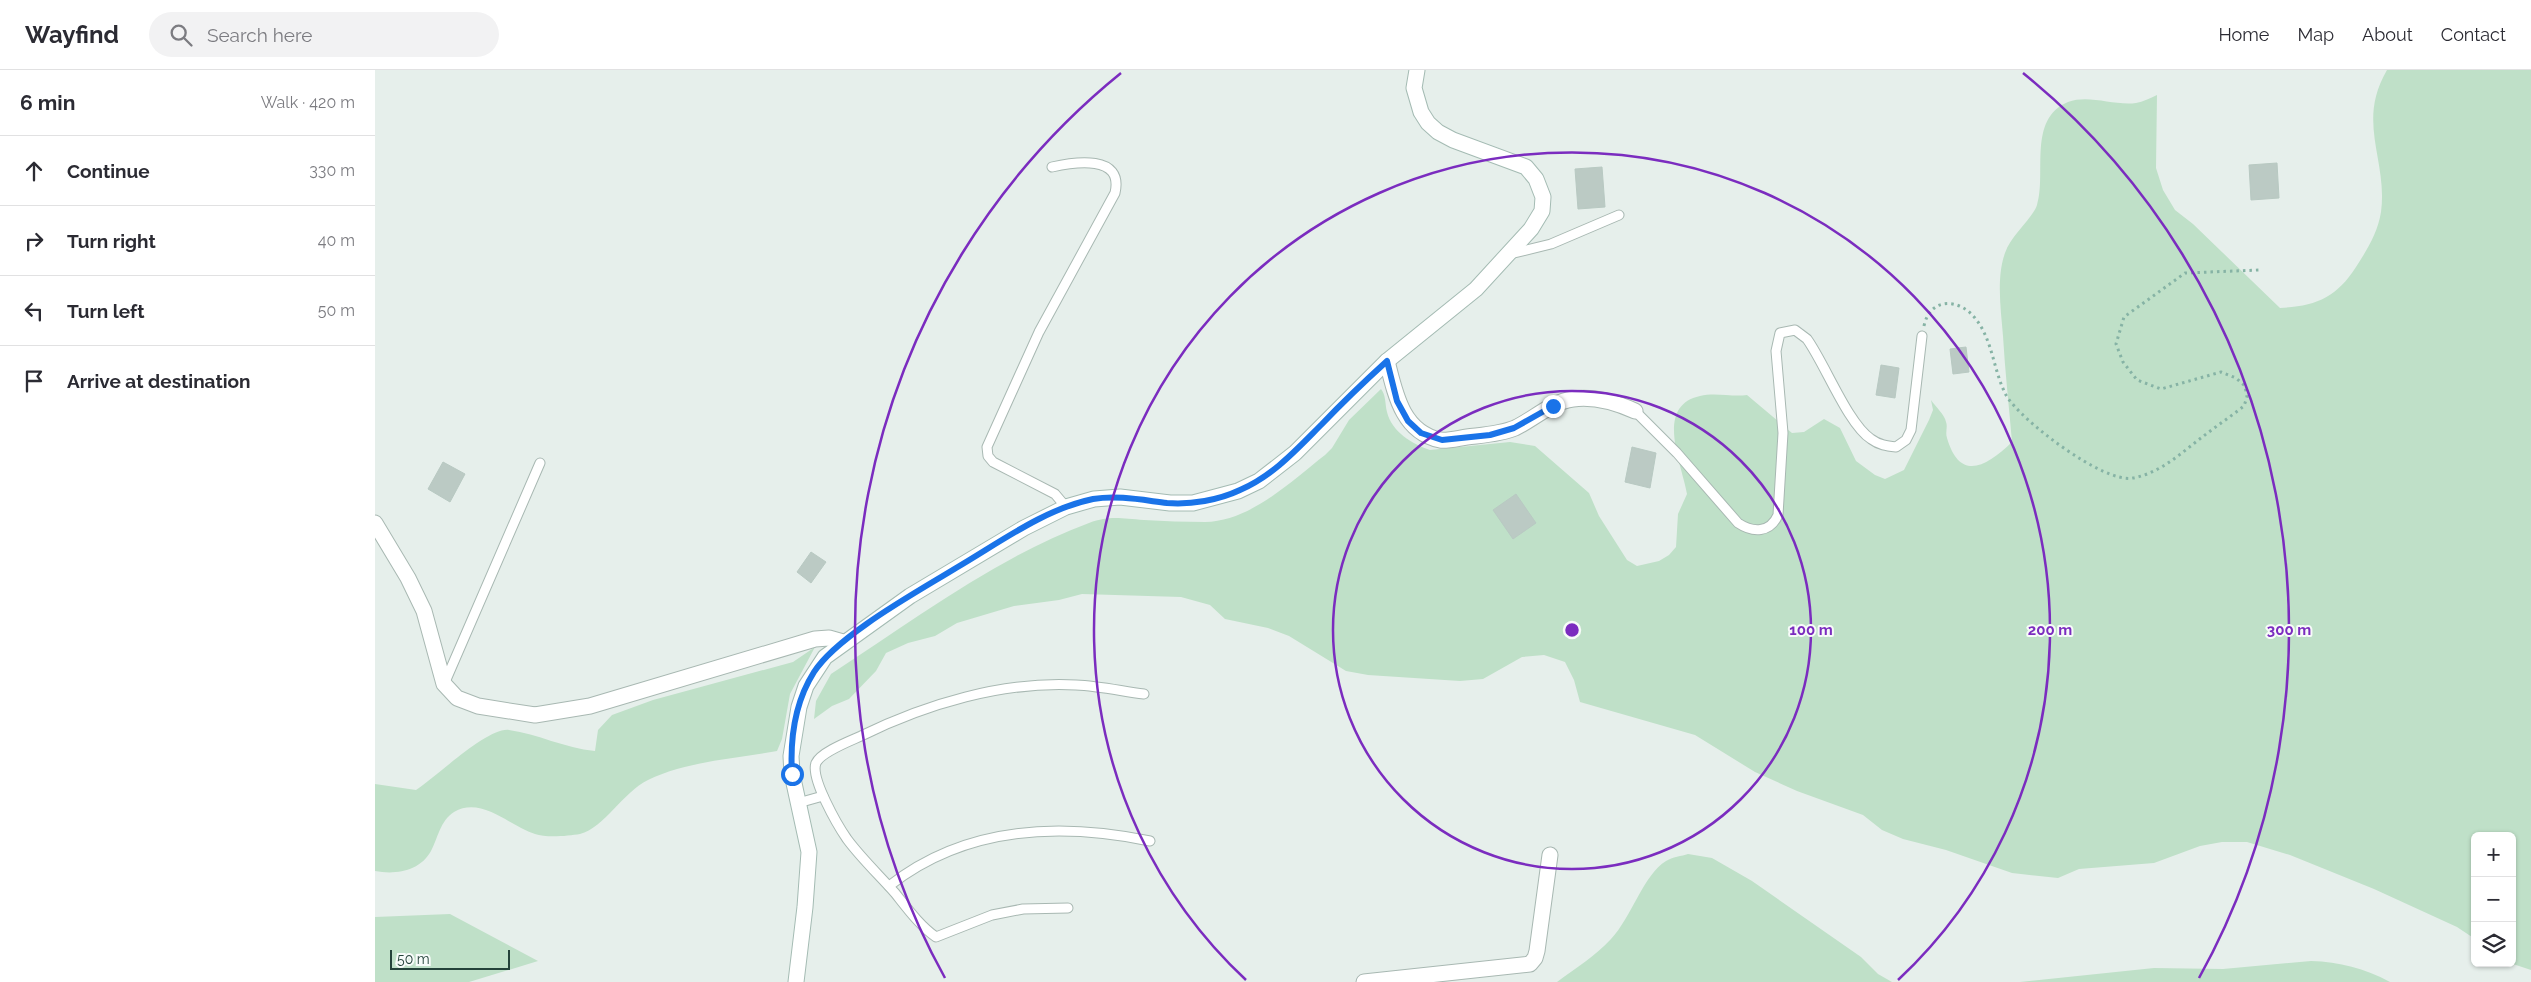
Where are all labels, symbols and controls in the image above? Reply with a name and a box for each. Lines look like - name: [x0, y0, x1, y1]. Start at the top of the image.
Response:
- search box: [149, 12, 499, 57]
- text: Wayfind: [25, 20, 119, 49]
- icon: search: [167, 21, 195, 49]
- text: Search here: [207, 24, 312, 46]
- text: Home: [2218, 24, 2269, 45]
- text: Map: [2297, 24, 2334, 45]
- text: About: [2362, 24, 2413, 45]
- text: Contact: [2441, 24, 2506, 45]
- text: 6 min: [20, 90, 75, 115]
- text: Walk · 420 m: [261, 93, 355, 112]
- icon: ahead: [20, 157, 48, 185]
- text: Continue: [67, 160, 150, 182]
- text: 330 m: [309, 161, 355, 180]
- icon: right: [20, 227, 48, 255]
- text: Turn right: [67, 230, 156, 252]
- text: 40 m: [318, 231, 355, 250]
- icon: left: [20, 297, 48, 325]
- text: Turn left: [67, 300, 144, 322]
- text: 50 m: [318, 301, 355, 320]
- icon: arrive: [20, 367, 48, 395]
- text: Arrive at destination: [67, 370, 251, 392]
- route end: [1542, 395, 1565, 418]
- centre of rings: [1563, 621, 1581, 639]
- text: 100 m: [1789, 621, 1833, 639]
- text: 200 m: [2028, 621, 2072, 639]
- text: 300 m: [2267, 621, 2311, 639]
- route start: [781, 763, 804, 786]
- map controls: [2471, 832, 2516, 967]
- button: +: [2471, 832, 2516, 877]
- button: −: [2471, 877, 2516, 922]
- button: layers: [2471, 922, 2516, 967]
- scale bar: [390, 947, 510, 970]
- text: 50 m: [397, 951, 430, 967]

